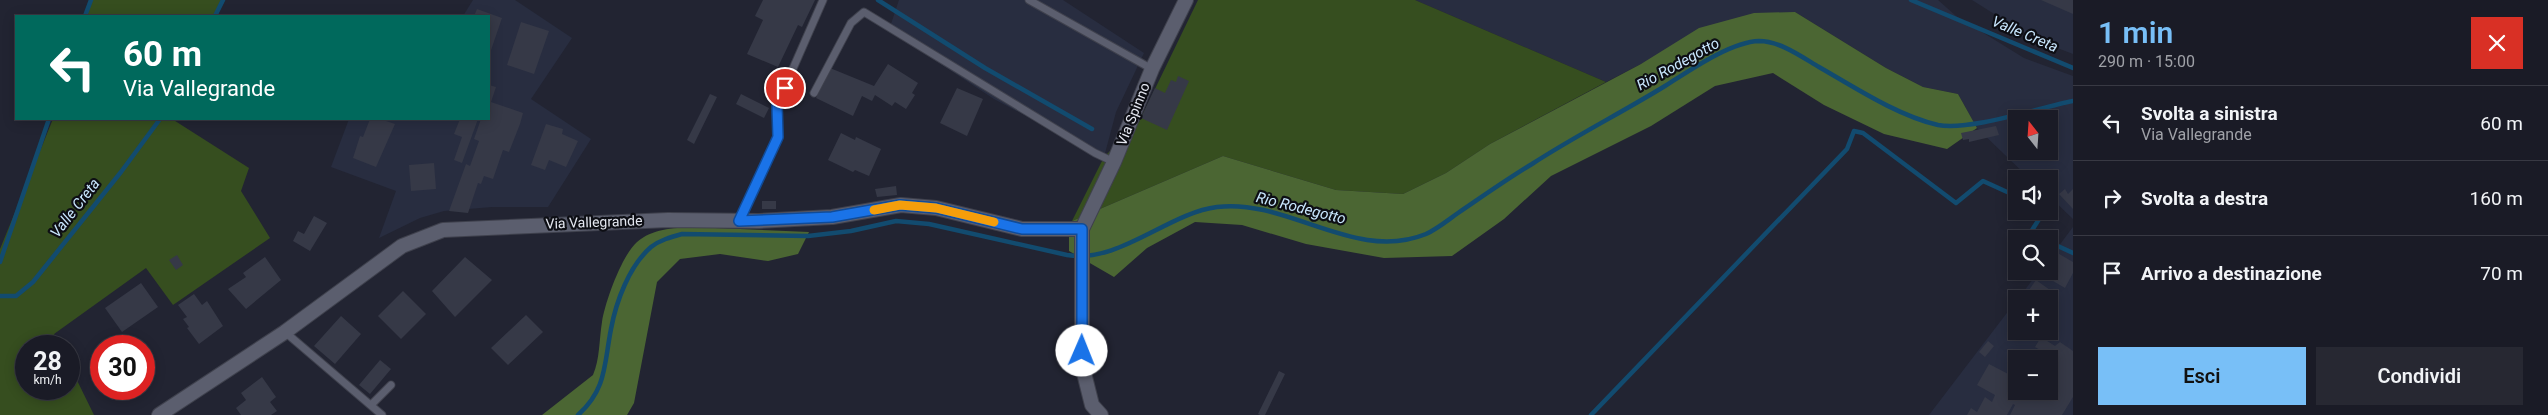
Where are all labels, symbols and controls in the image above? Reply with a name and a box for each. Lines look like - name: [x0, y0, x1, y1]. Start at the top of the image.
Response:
- water label: Valle Creta: [1989, 12, 2061, 56]
- text: 1 min: [2098, 15, 2173, 50]
- button: close: [2471, 17, 2523, 69]
- text: 60 m: [123, 34, 202, 75]
- water label: Rio Rodegotto: [1633, 34, 1723, 94]
- icon: left: [40, 35, 105, 100]
- text: 290 m · 15:00: [2098, 52, 2195, 71]
- pin: [764, 67, 806, 109]
- icon: arrive: [771, 74, 799, 102]
- text: Via Vallegrande: [123, 76, 275, 101]
- street label: Via Spinno: [1113, 80, 1153, 148]
- text: Svolta a sinistra: [2141, 102, 2278, 125]
- icon: left: [2098, 109, 2126, 137]
- north arrow: [2008, 110, 2058, 160]
- map controls: [2008, 110, 2058, 400]
- text: 60 m: [2480, 112, 2523, 135]
- text: Via Vallegrande: [2141, 125, 2252, 144]
- button: sound: [2008, 170, 2058, 220]
- water label: Valle Creta: [46, 175, 104, 241]
- icon: right: [2098, 184, 2126, 212]
- text: Svolta a destra: [2141, 187, 2268, 210]
- text: 160 m: [2470, 187, 2523, 210]
- water label: Rio Rodegotto: [1254, 188, 1348, 228]
- street label: Via Vallegrande: [545, 212, 643, 232]
- button: search: [2008, 230, 2058, 280]
- icon: arrive: [2098, 259, 2126, 287]
- text: Arrivo a destinazione: [2141, 262, 2322, 285]
- text: 70 m: [2480, 262, 2523, 285]
- button: +: [2008, 290, 2058, 340]
- position arrow: [1055, 324, 1107, 376]
- speed limit sign: 30: [90, 335, 155, 400]
- text: 28: [33, 347, 62, 376]
- button: Esci: [2098, 347, 2306, 405]
- button: Condividi: [2316, 347, 2523, 405]
- button: −: [2008, 350, 2058, 400]
- text: km/h: [33, 373, 62, 387]

